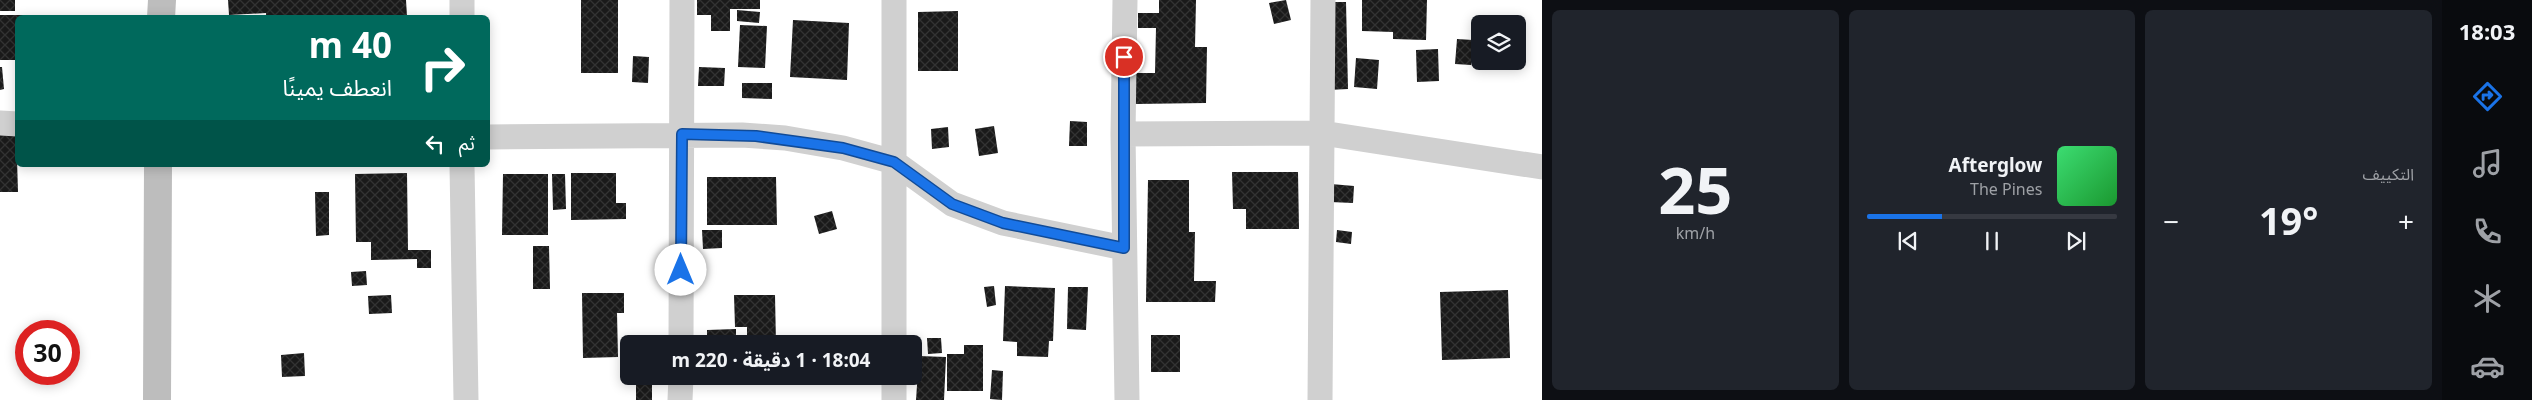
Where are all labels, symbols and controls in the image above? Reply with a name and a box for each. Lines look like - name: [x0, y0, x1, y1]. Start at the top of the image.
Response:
- map controls: [1471, 15, 1526, 70]
- button: layers: [1471, 15, 1526, 70]
- text: 18:03: [2459, 16, 2515, 46]
- text: 40 m: [309, 21, 392, 68]
- icon: right: [410, 35, 475, 100]
- pin: [1103, 36, 1145, 78]
- icon: arrive: [1110, 43, 1138, 71]
- text: انعطف يمينًا: [282, 72, 392, 102]
- icon: directions: [2470, 79, 2505, 114]
- icon: left: [421, 130, 449, 158]
- text: ثم: [459, 130, 475, 156]
- text: 25: [1658, 145, 1733, 233]
- icon: music: [2470, 146, 2505, 181]
- text: Afterglow: [1949, 152, 2042, 178]
- text: التكييف: [2362, 163, 2414, 185]
- text: The Pines: [1970, 178, 2042, 200]
- text: 19°: [2259, 194, 2318, 246]
- text: −: [2163, 202, 2179, 240]
- text: +: [2398, 202, 2414, 240]
- icon: phone: [2470, 214, 2505, 249]
- text: km/h: [1676, 222, 1715, 244]
- icon: previous: [1894, 227, 1922, 255]
- icon: pause: [1978, 227, 2006, 255]
- icon: next: [2062, 227, 2090, 255]
- position arrow: [654, 243, 706, 295]
- icon: climate: [2470, 281, 2505, 316]
- speed limit sign: 30: [15, 320, 80, 385]
- text: 18:04 · 1 دقيقة · 220 m: [672, 347, 870, 373]
- icon: car: [2470, 349, 2505, 384]

